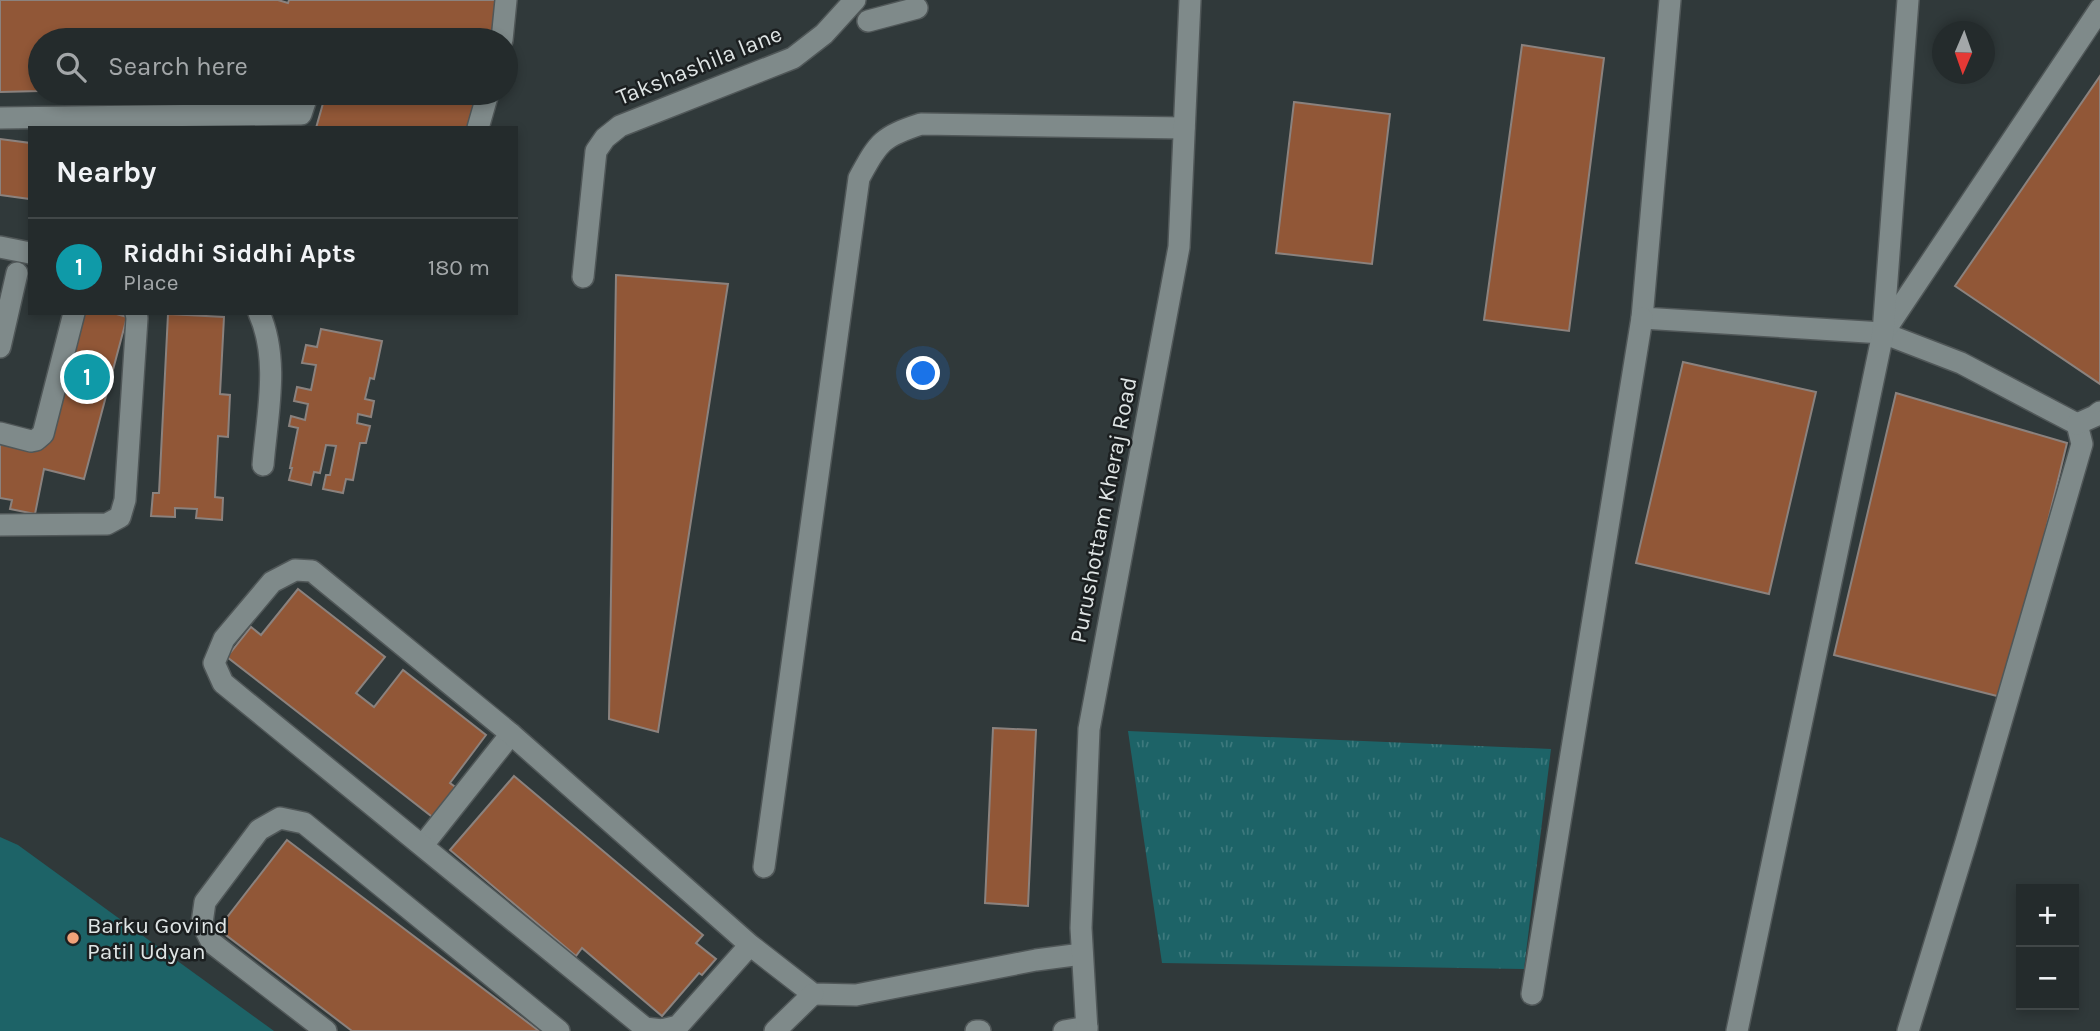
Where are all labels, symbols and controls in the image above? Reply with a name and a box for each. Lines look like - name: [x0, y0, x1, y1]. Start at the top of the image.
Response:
- street label: Takshashila lane: [613, 20, 786, 111]
- north arrow: [1932, 21, 1995, 84]
- search box: [28, 28, 518, 105]
- icon: search: [52, 48, 90, 86]
- text: Search here: [108, 51, 248, 82]
- text: Nearby: [56, 154, 156, 190]
- text: Riddhi Siddhi Apts: [123, 238, 356, 269]
- text: 1: [75, 254, 83, 281]
- text: 180 m: [428, 254, 490, 281]
- text: Place: [123, 269, 179, 296]
- pin: 1: [64, 351, 110, 403]
- your location: [906, 356, 940, 390]
- street label: Purushottam Kheraj Road: [1064, 375, 1143, 646]
- map controls: [2016, 884, 2079, 1010]
- button: +: [2016, 884, 2079, 947]
- place label: Barku Govind Patil Udyan: [87, 912, 228, 965]
- marker: Barku Govind Patil Udyan: [65, 930, 81, 946]
- button: −: [2016, 947, 2079, 1010]

